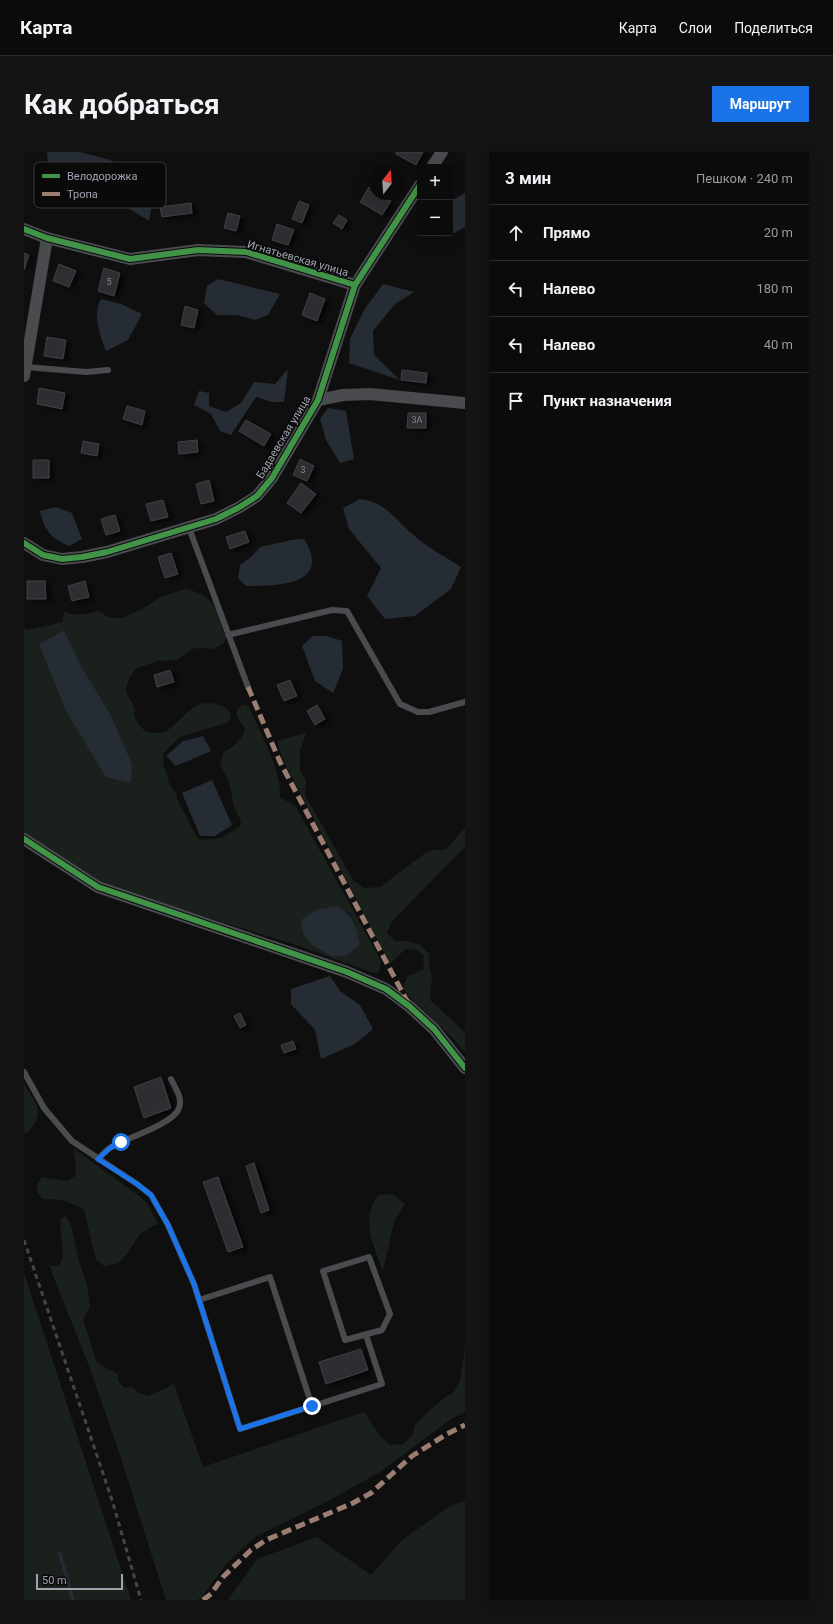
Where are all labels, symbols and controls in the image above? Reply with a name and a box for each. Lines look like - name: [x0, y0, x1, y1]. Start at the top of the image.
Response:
- text: Карта: [20, 16, 72, 39]
- text: Карта: [619, 20, 657, 36]
- text: Слои: [679, 20, 712, 36]
- text: Поделиться: [734, 20, 813, 36]
- button: Маршрут: [712, 86, 809, 122]
- text: Как добраться: [24, 88, 220, 121]
- legend: [34, 162, 166, 208]
- north arrow: [369, 164, 405, 200]
- map controls: [417, 164, 453, 236]
- button: +: [417, 164, 453, 200]
- text: 3 мин: [505, 168, 551, 188]
- text: Велодорожка: [67, 170, 138, 183]
- text: Пешком · 240 m: [696, 171, 793, 186]
- text: Тропа: [67, 188, 98, 201]
- button: −: [417, 200, 453, 236]
- icon: ahead: [505, 222, 527, 244]
- text: Прямо: [543, 224, 590, 242]
- text: 20 m: [764, 225, 793, 240]
- street label: Игнатьевская улица: [246, 238, 350, 279]
- house number: 5: [106, 277, 112, 287]
- icon: left: [505, 278, 527, 300]
- text: Налево: [543, 280, 595, 298]
- text: 180 m: [756, 281, 793, 296]
- icon: left: [505, 334, 527, 356]
- text: Налево: [543, 336, 595, 354]
- text: 40 m: [764, 337, 793, 352]
- icon: arrive: [505, 390, 527, 412]
- text: Пункт назначения: [543, 392, 672, 410]
- street label: Бадаевская улица: [254, 393, 313, 481]
- house number: 3А: [412, 415, 423, 425]
- house number: 3: [300, 465, 306, 475]
- route start: [112, 1133, 130, 1151]
- route end: [303, 1397, 321, 1415]
- scale bar: [36, 1572, 123, 1591]
- text: 50 m: [42, 1574, 67, 1587]

